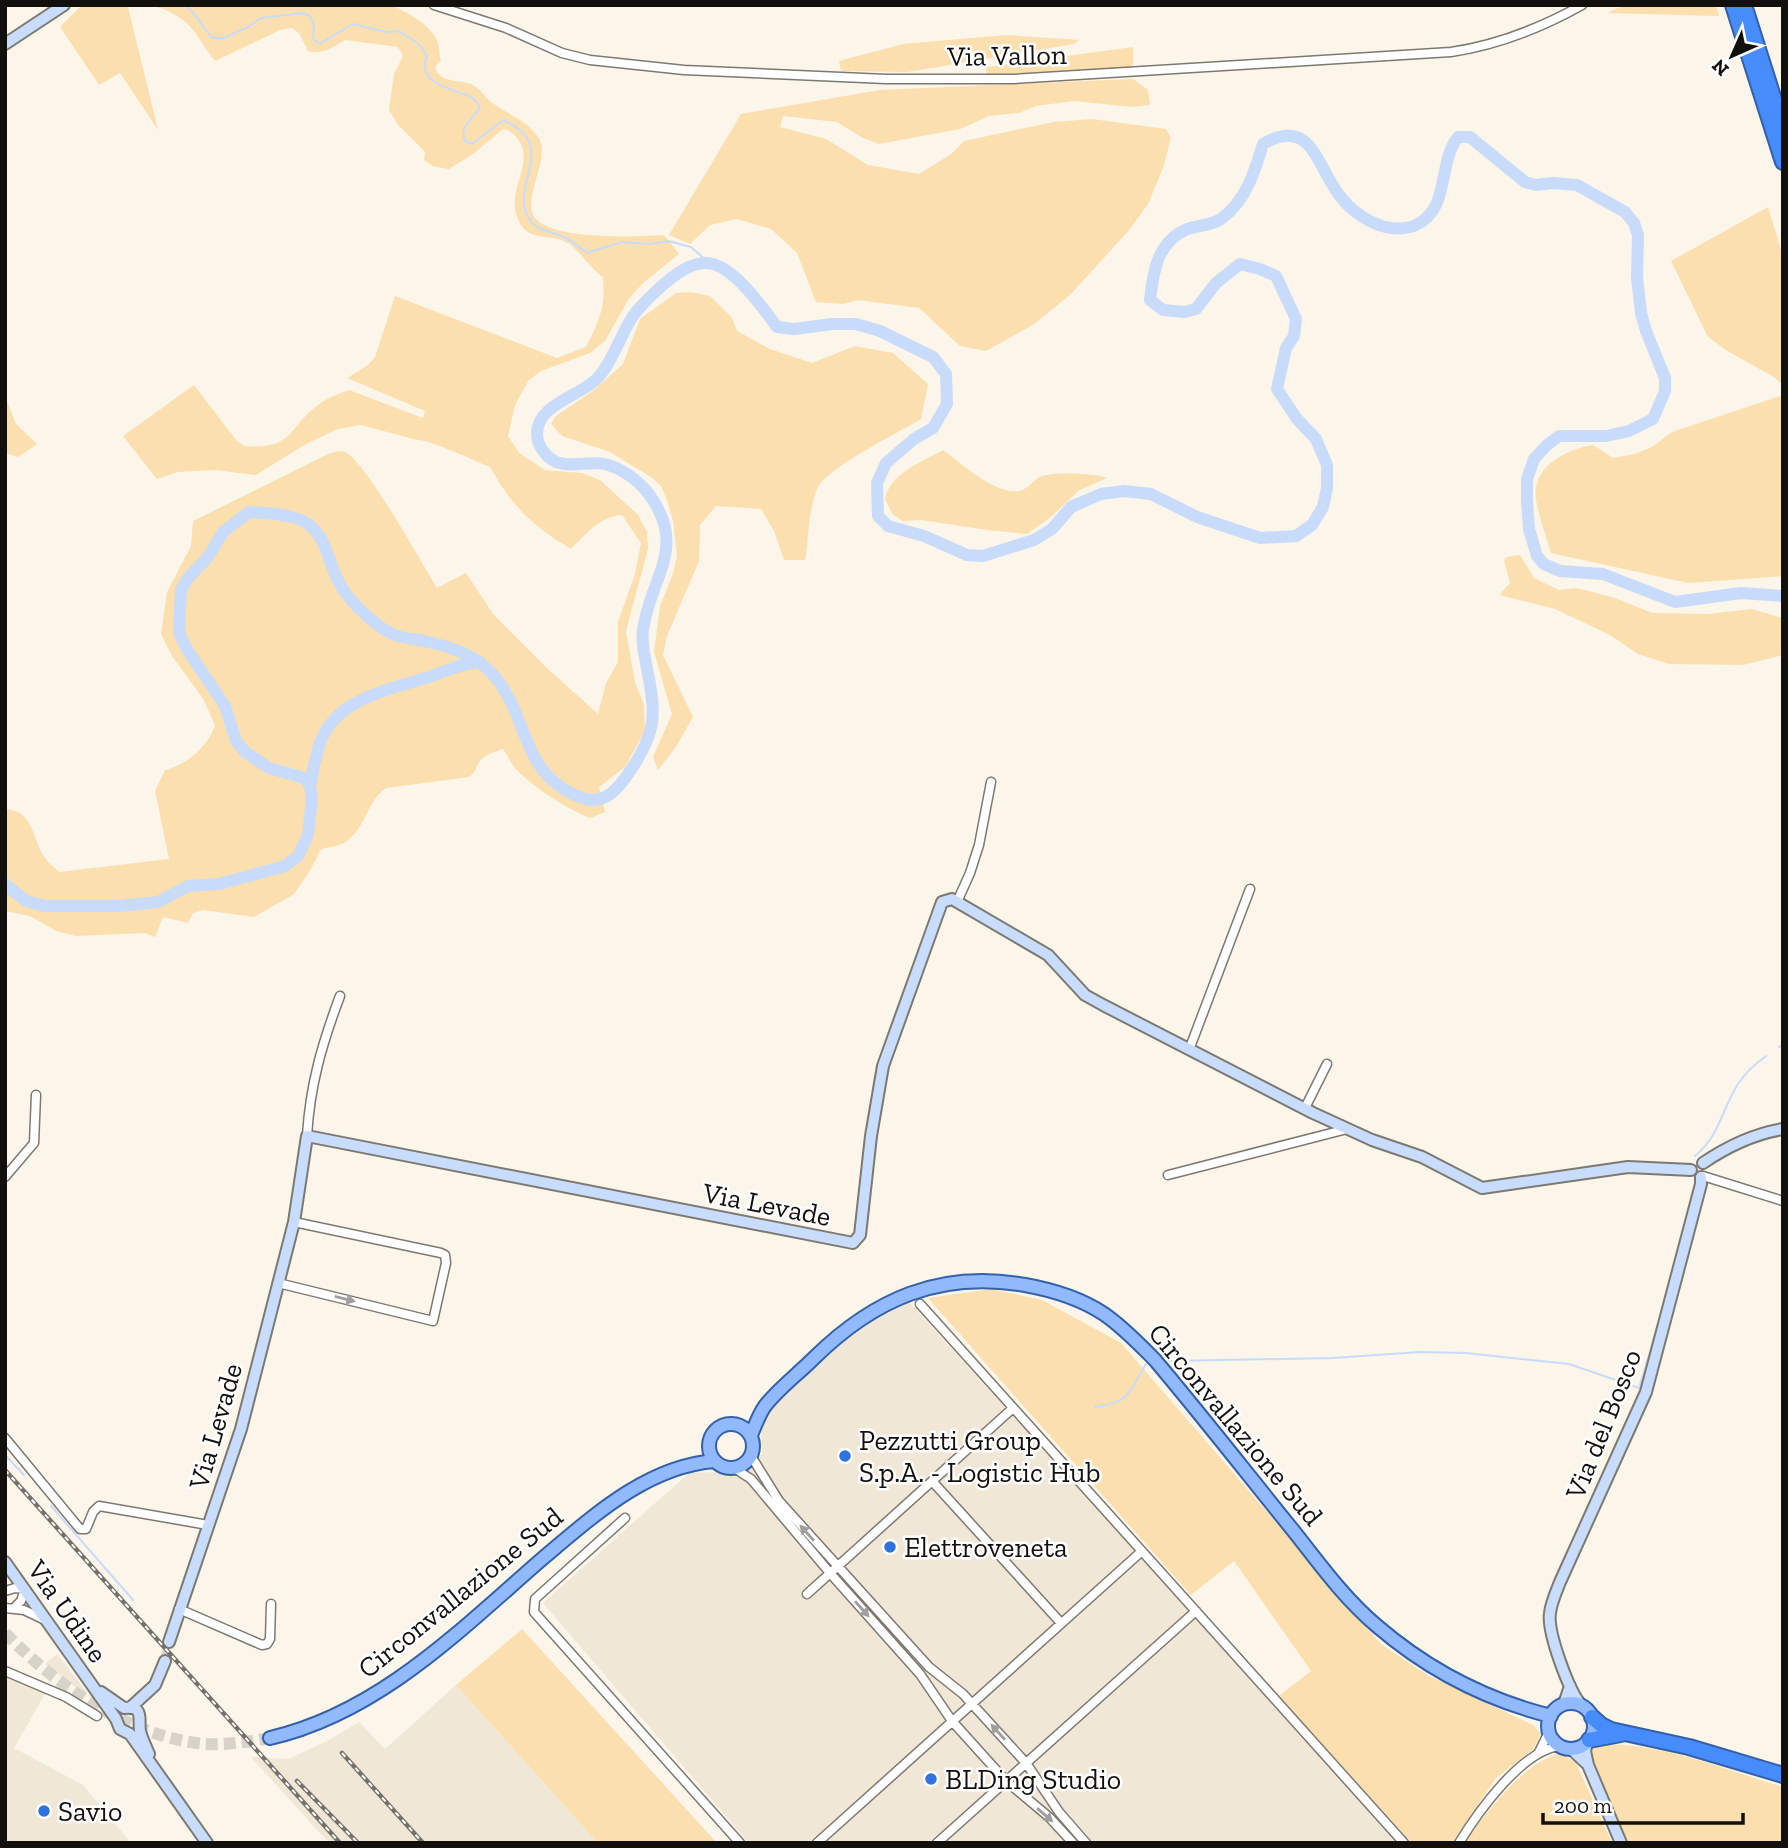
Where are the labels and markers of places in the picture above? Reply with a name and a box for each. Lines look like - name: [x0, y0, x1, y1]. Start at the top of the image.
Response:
- place label: Pezzutti Group S.p.A. - Logistic Hub: [859, 1424, 1100, 1489]
- marker: Pezzutti Group S.p.A. - Logistic Hub: [837, 1448, 853, 1464]
- place label: Elettroveneta: [904, 1531, 1068, 1564]
- marker: Elettroveneta: [882, 1539, 898, 1555]
- place label: BLDing Studio: [945, 1763, 1121, 1796]
- marker: BLDing Studio: [923, 1771, 939, 1787]
- place label: Savio: [58, 1795, 122, 1828]
- marker: Savio: [36, 1803, 52, 1819]

